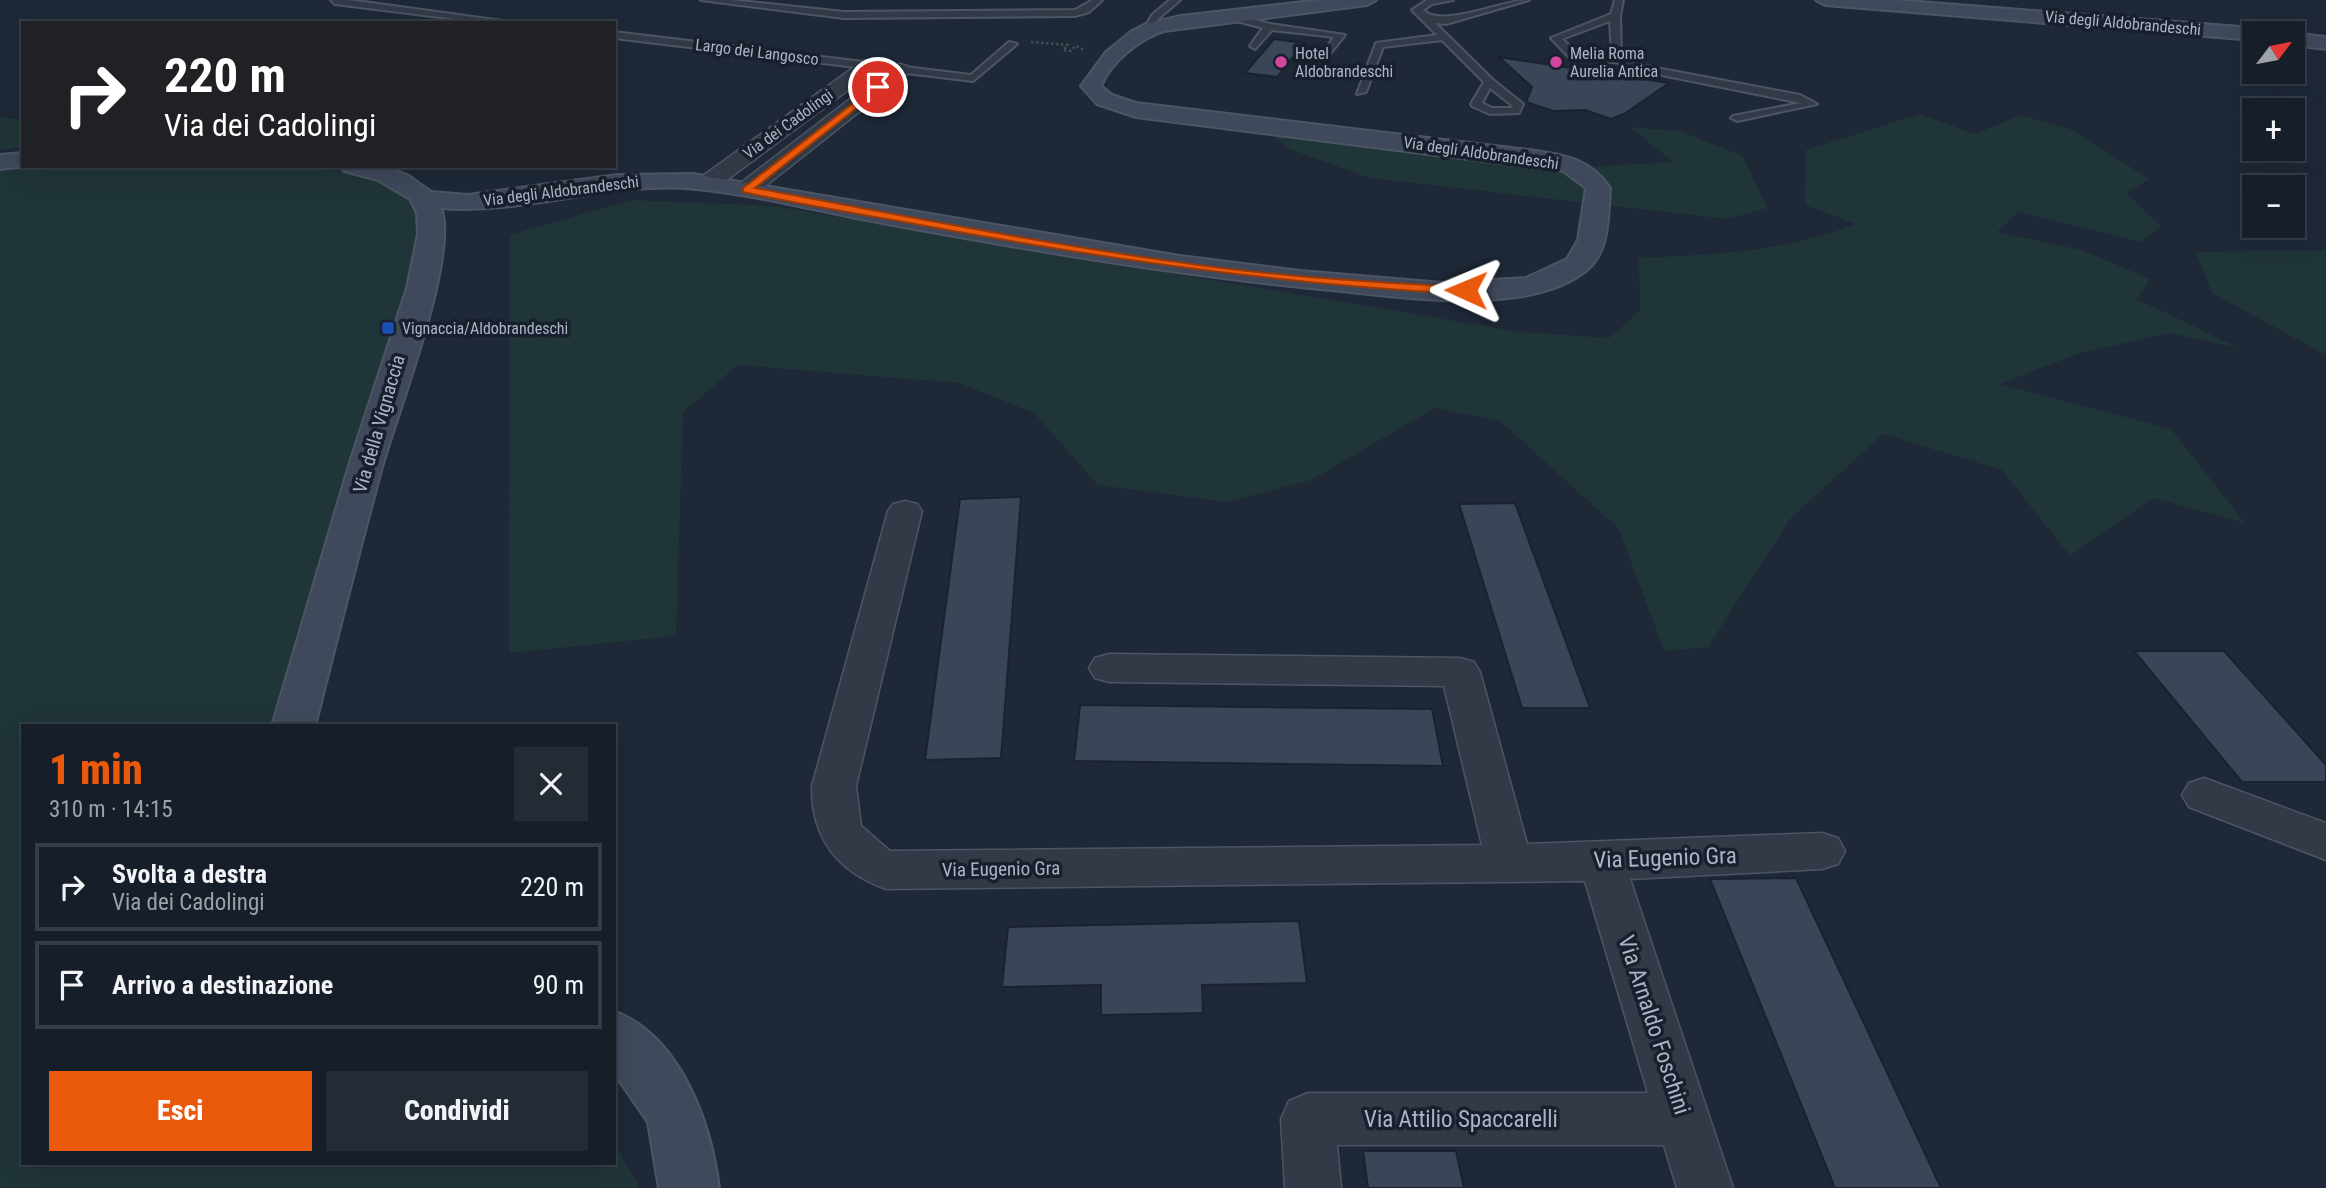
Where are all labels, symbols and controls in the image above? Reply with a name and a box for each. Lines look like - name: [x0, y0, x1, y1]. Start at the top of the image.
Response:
- street label: Via degli Aldobrandeschi: [2044, 7, 2202, 39]
- north arrow: [2242, 21, 2305, 84]
- map controls: [2242, 21, 2305, 238]
- street label: Largo dei Langosco: [694, 35, 820, 69]
- place label: Hotel Aldobrandeschi: [1295, 44, 1393, 81]
- place label: Melia Roma Aurelia Antica: [1570, 44, 1658, 81]
- text: 220 m: [164, 47, 286, 104]
- icon: right: [49, 49, 140, 140]
- marker: Hotel Aldobrandeschi: [1273, 54, 1289, 70]
- marker: Melia Roma Aurelia Antica: [1548, 54, 1564, 70]
- pin: [848, 57, 908, 117]
- icon: arrive: [859, 68, 897, 106]
- street label: Via dei Cadolingi: [739, 85, 837, 163]
- button: +: [2242, 98, 2305, 161]
- text: Via dei Cadolingi: [164, 106, 376, 144]
- street label: Via degli Aldobrandeschi: [1402, 133, 1560, 173]
- street label: Via degli Aldobrandeschi: [482, 172, 640, 210]
- button: −: [2242, 175, 2305, 238]
- position arrow: [1429, 253, 1503, 327]
- place label: Vignaccia/Aldobrandeschi: [402, 319, 568, 338]
- marker: Vignaccia/Aldobrandeschi: [380, 320, 396, 336]
- street label: Via della Vignaccia: [348, 352, 410, 496]
- text: 1 min: [49, 745, 143, 794]
- button: close: [514, 747, 588, 821]
- text: 310 m · 14:15: [49, 796, 173, 823]
- street label: Via Eugenio Gra: [1593, 842, 1737, 874]
- street label: Via Eugenio Gra: [942, 856, 1060, 882]
- text: Svolta a destra: [112, 859, 267, 889]
- icon: right: [53, 868, 91, 906]
- text: 220 m: [520, 872, 584, 902]
- text: Via dei Cadolingi: [112, 889, 265, 916]
- street label: Via Arnaldo Foschini: [1612, 932, 1696, 1118]
- icon: arrive: [53, 966, 91, 1004]
- text: Arrivo a destinazione: [112, 970, 333, 1000]
- text: 90 m: [533, 970, 584, 1000]
- button: Esci: [49, 1071, 312, 1151]
- button: Condividi: [326, 1071, 588, 1151]
- street label: Via Attilio Spaccarelli: [1364, 1106, 1558, 1133]

